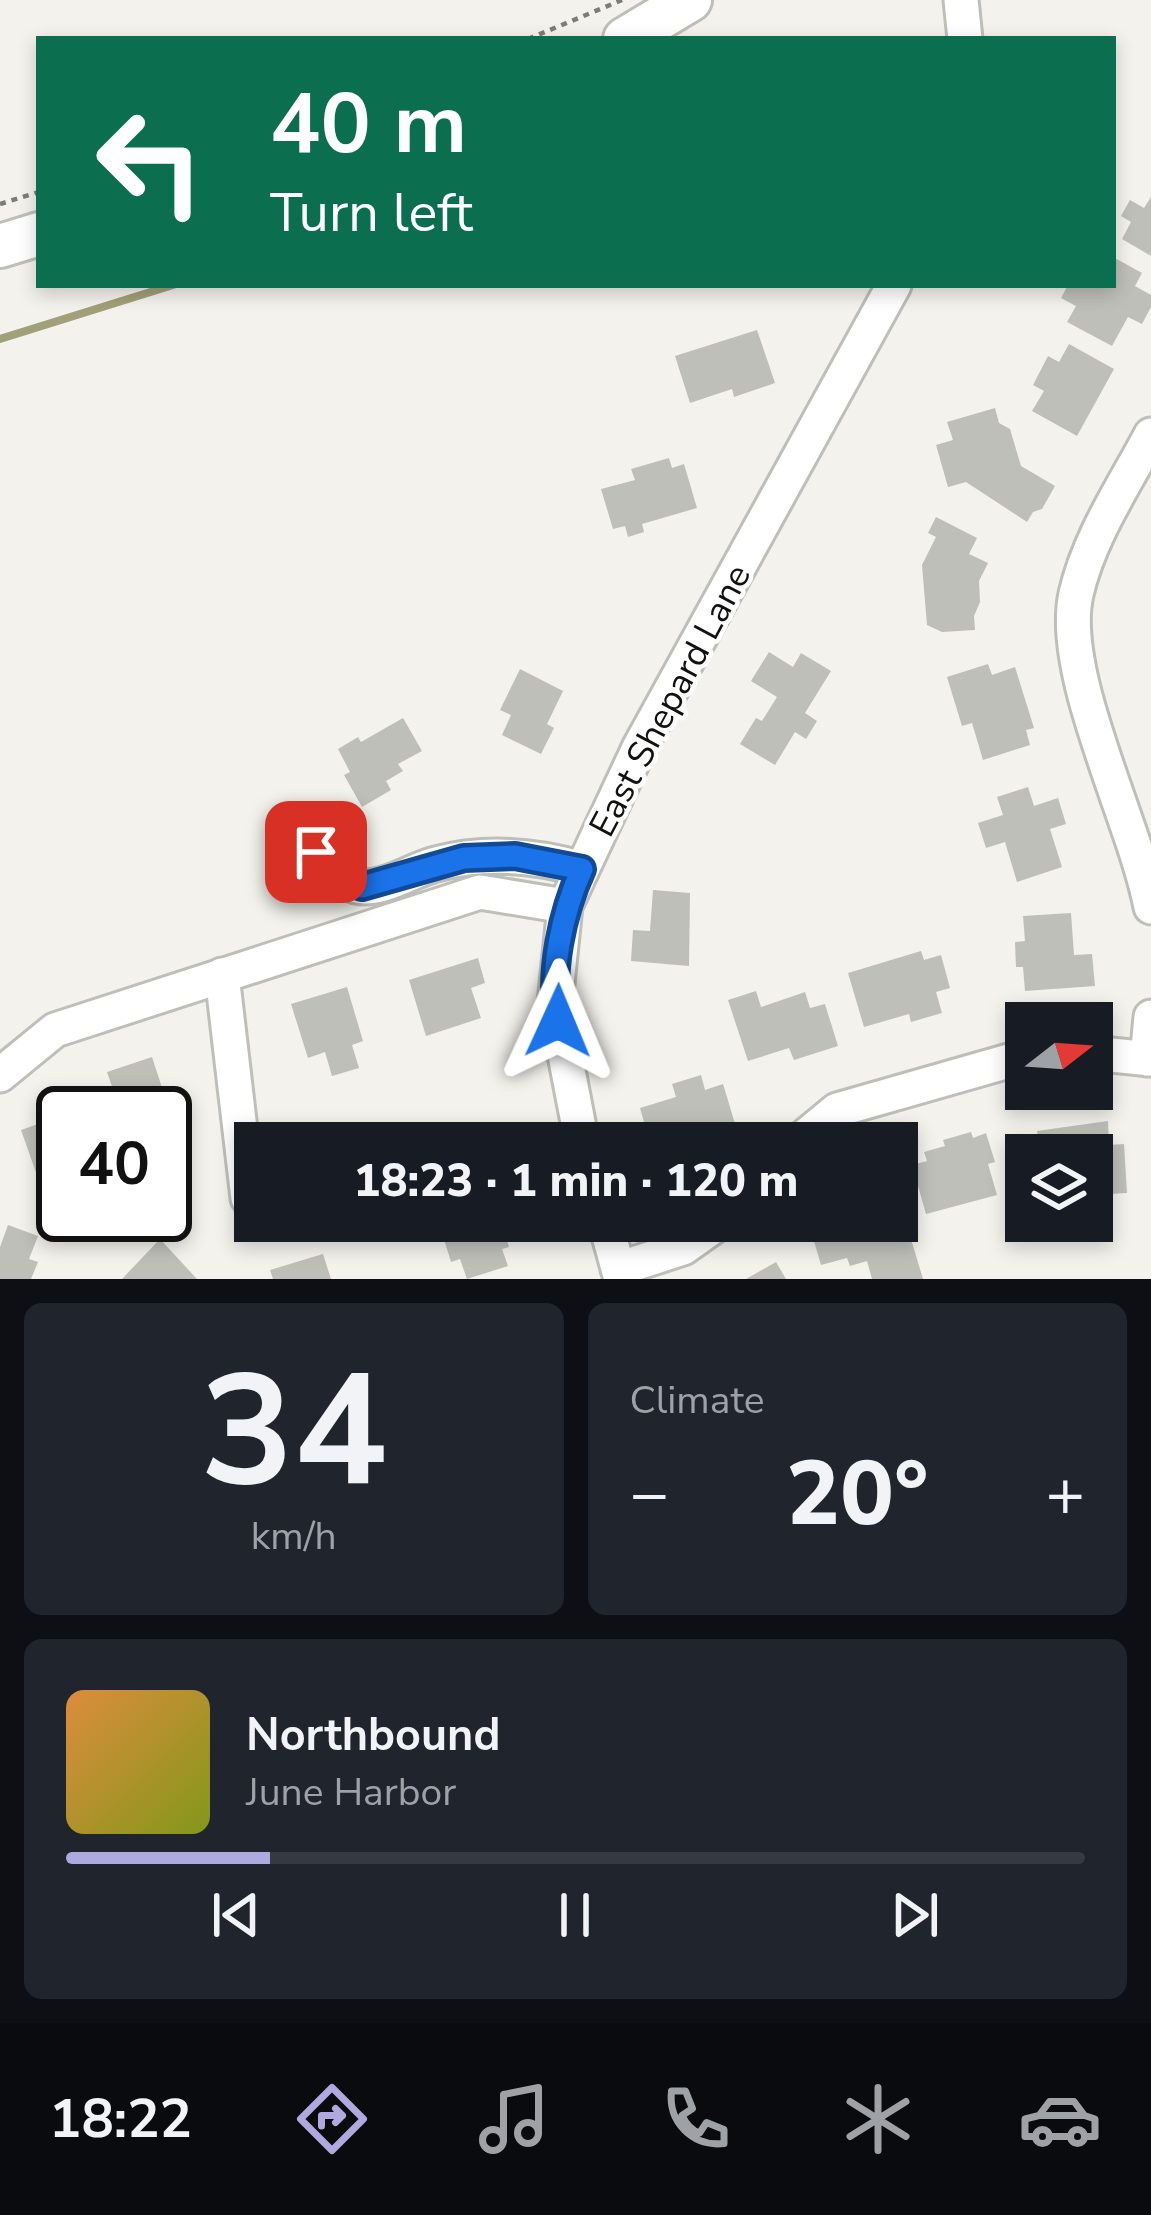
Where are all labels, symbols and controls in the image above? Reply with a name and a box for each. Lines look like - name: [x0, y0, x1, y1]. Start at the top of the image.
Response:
- text: 40 m: [270, 67, 467, 182]
- icon: left: [72, 84, 228, 240]
- text: Turn left: [270, 176, 473, 250]
- street label: East Shepard Lane: [578, 556, 763, 845]
- pin: [265, 801, 367, 903]
- icon: arrive: [283, 819, 349, 885]
- position arrow: [495, 958, 621, 1084]
- north arrow: [1005, 1002, 1113, 1110]
- map controls: [1005, 1002, 1113, 1242]
- speed limit sign: 40: [36, 1086, 192, 1242]
- button: layers: [1005, 1134, 1113, 1242]
- text: 18:23 · 1 min · 120 m: [353, 1151, 799, 1212]
- text: 34: [200, 1325, 387, 1538]
- text: Climate: [630, 1374, 765, 1427]
- text: 20°: [786, 1433, 929, 1556]
- text: −: [630, 1449, 669, 1539]
- text: +: [1045, 1449, 1085, 1539]
- text: km/h: [251, 1510, 337, 1563]
- text: Northbound: [246, 1705, 500, 1766]
- text: June Harbor: [246, 1766, 456, 1819]
- icon: previous: [203, 1882, 269, 1948]
- icon: pause: [542, 1882, 608, 1948]
- icon: next: [882, 1882, 948, 1948]
- icon: directions: [290, 2077, 374, 2161]
- icon: music: [472, 2077, 556, 2161]
- icon: phone: [654, 2077, 738, 2161]
- icon: climate: [836, 2077, 920, 2161]
- icon: car: [1018, 2077, 1102, 2161]
- text: 18:22: [49, 2082, 192, 2156]

